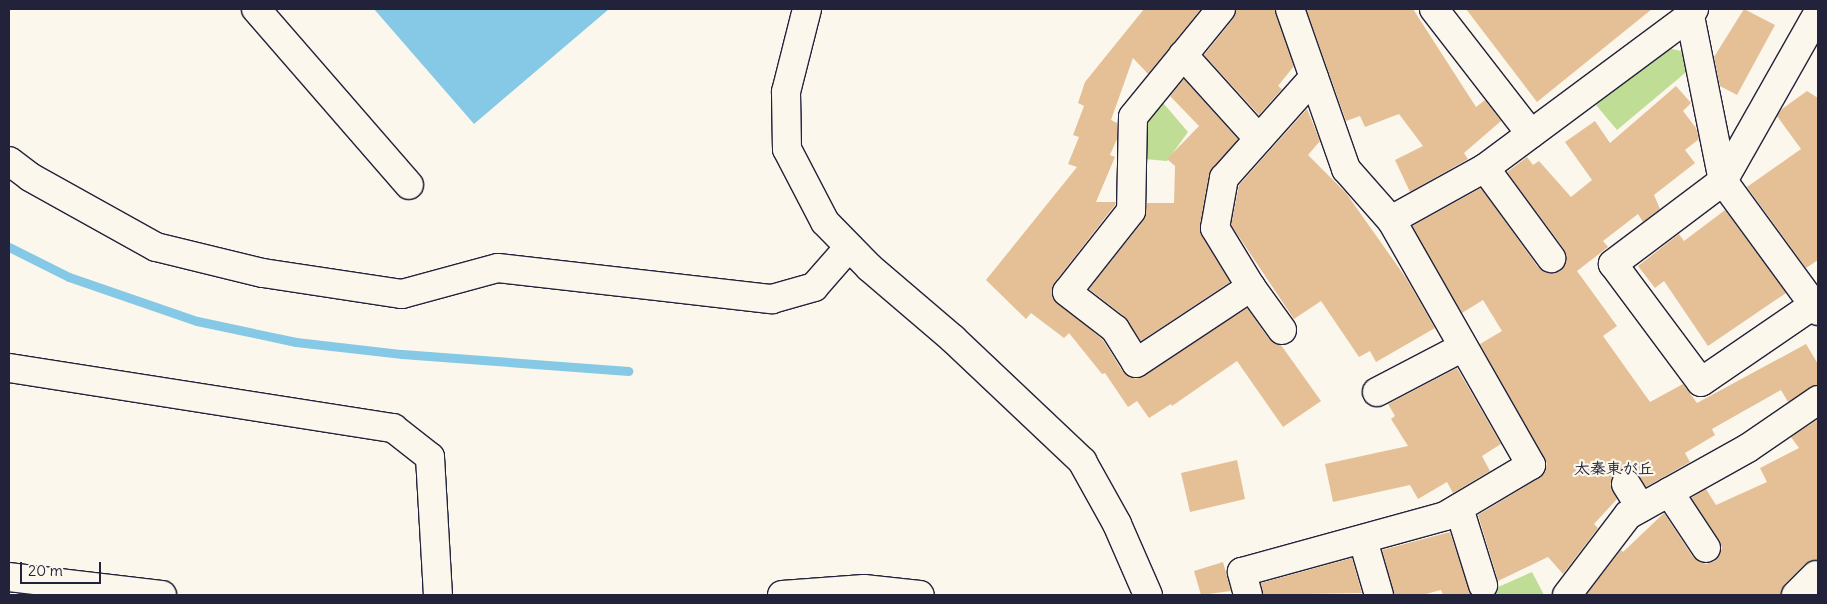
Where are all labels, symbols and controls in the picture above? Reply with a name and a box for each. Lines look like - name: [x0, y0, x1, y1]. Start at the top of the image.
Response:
- district label: 太秦東が丘: [1574, 458, 1654, 478]
- scale bar: [22, 552, 104, 584]
- text: 20 m: [28, 561, 63, 580]

